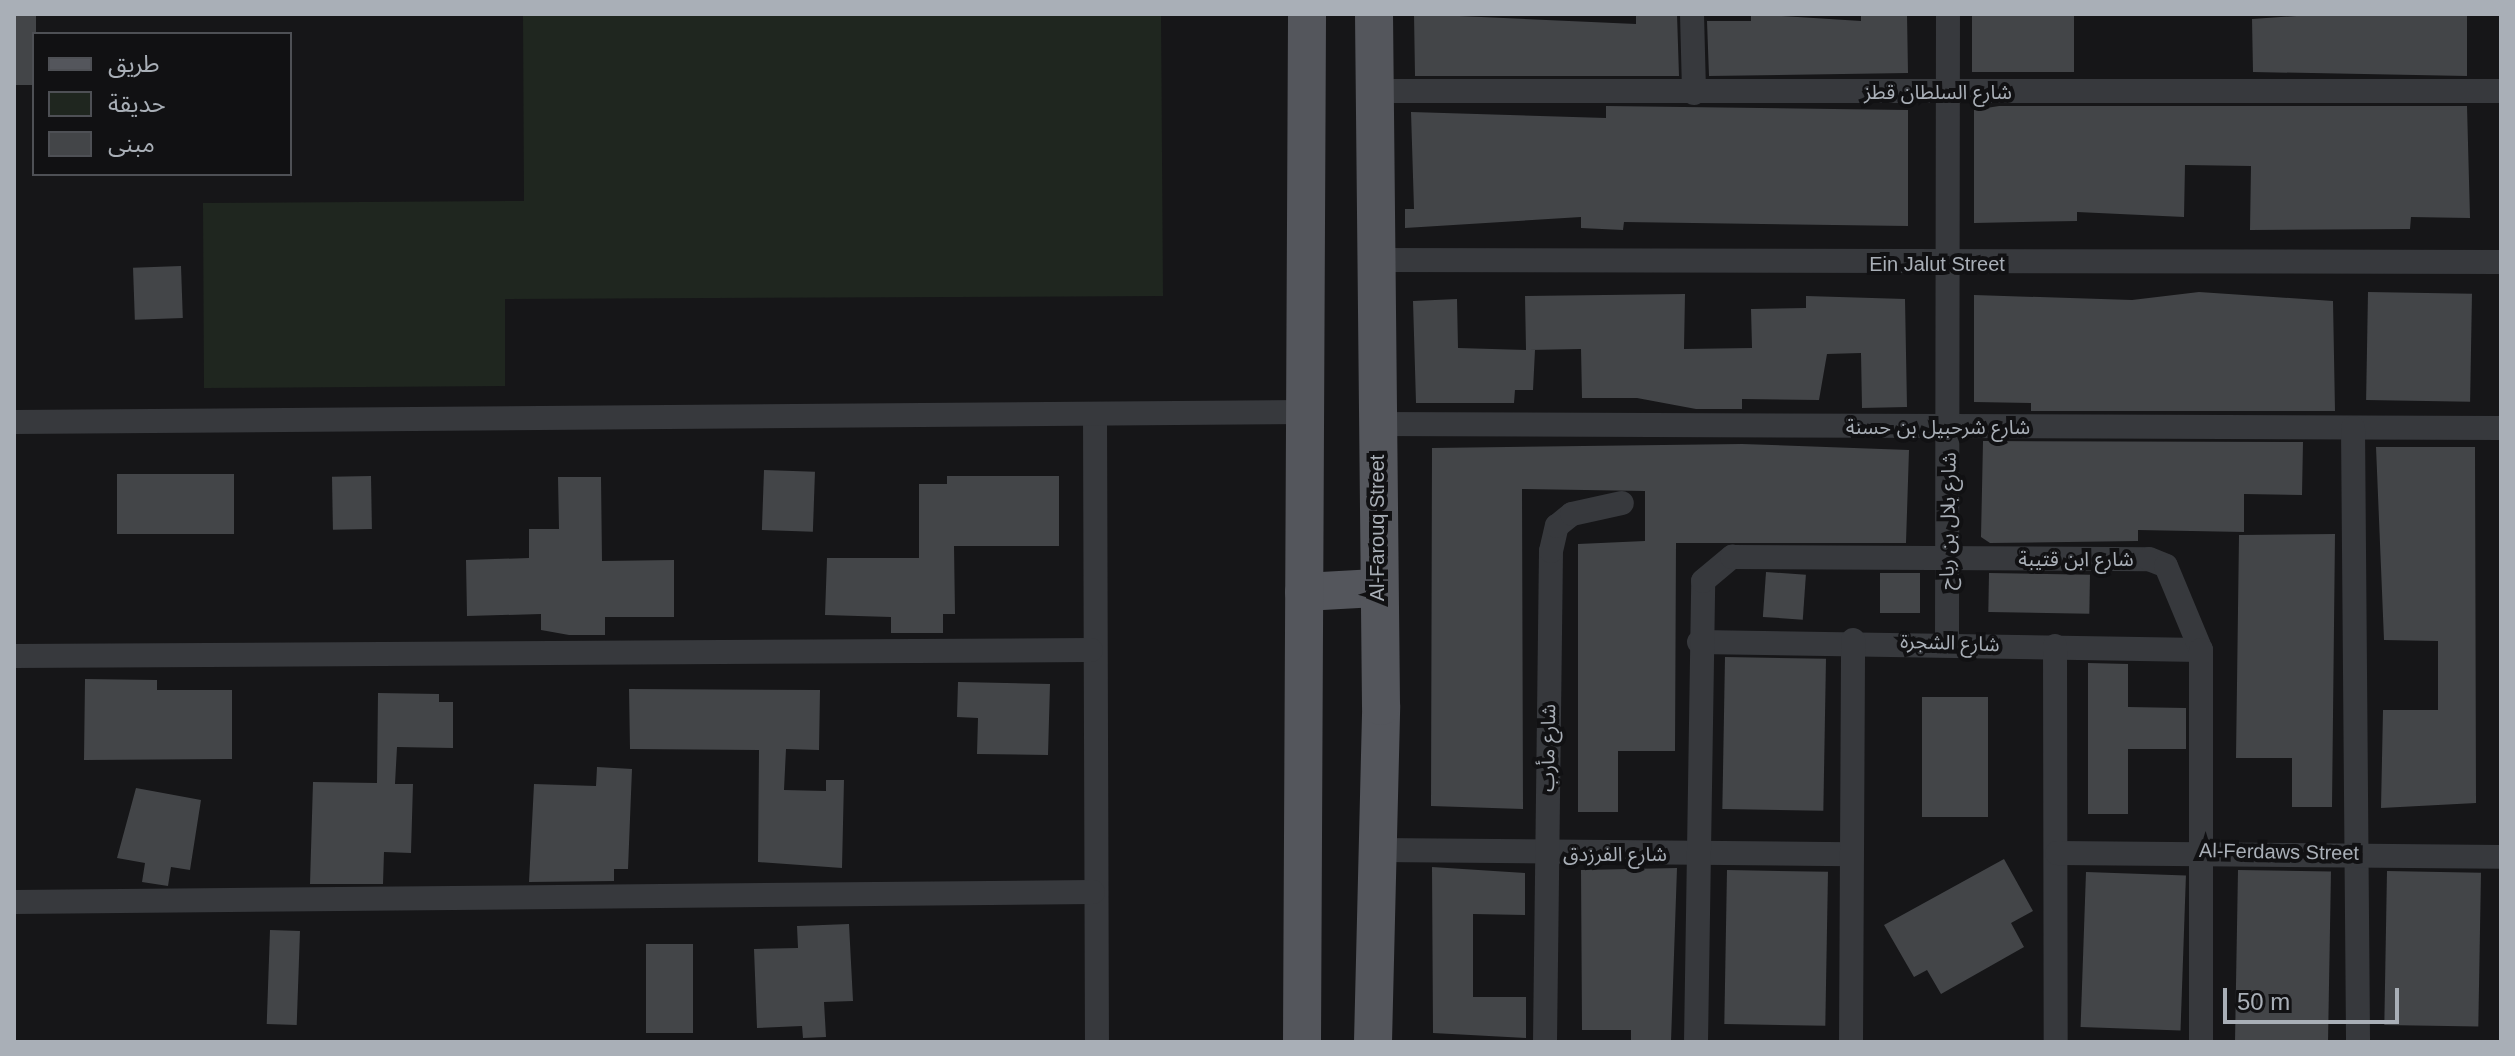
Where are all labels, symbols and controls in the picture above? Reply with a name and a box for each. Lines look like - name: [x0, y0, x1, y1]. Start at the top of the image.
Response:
- legend: [32, 32, 292, 176]
- text: طريق: [108, 50, 160, 77]
- street label: شارع السلطان قطز: [1864, 80, 2012, 104]
- text: حديقة: [108, 90, 166, 117]
- text: مبنى: [108, 130, 155, 157]
- street label: Ein Jalut Street: [1869, 252, 2005, 276]
- street label: شارع شرحبيل بن حسنة: [1846, 415, 2030, 439]
- street label: شارع بلال بن رباح: [1935, 452, 1961, 590]
- street label: Al-Farouq Street: [1365, 455, 1389, 601]
- street label: شارع ابن قتيبة: [2018, 547, 2134, 571]
- street label: شارع الشجرة: [1900, 629, 2000, 657]
- street label: شارع مأرب: [1535, 704, 1561, 792]
- street label: Al-Ferdaws Street: [2199, 839, 2359, 865]
- street label: شارع الفرزدق: [1563, 842, 1667, 866]
- scale bar: [2227, 972, 2403, 1022]
- text: 50 m: [2237, 988, 2290, 1015]

